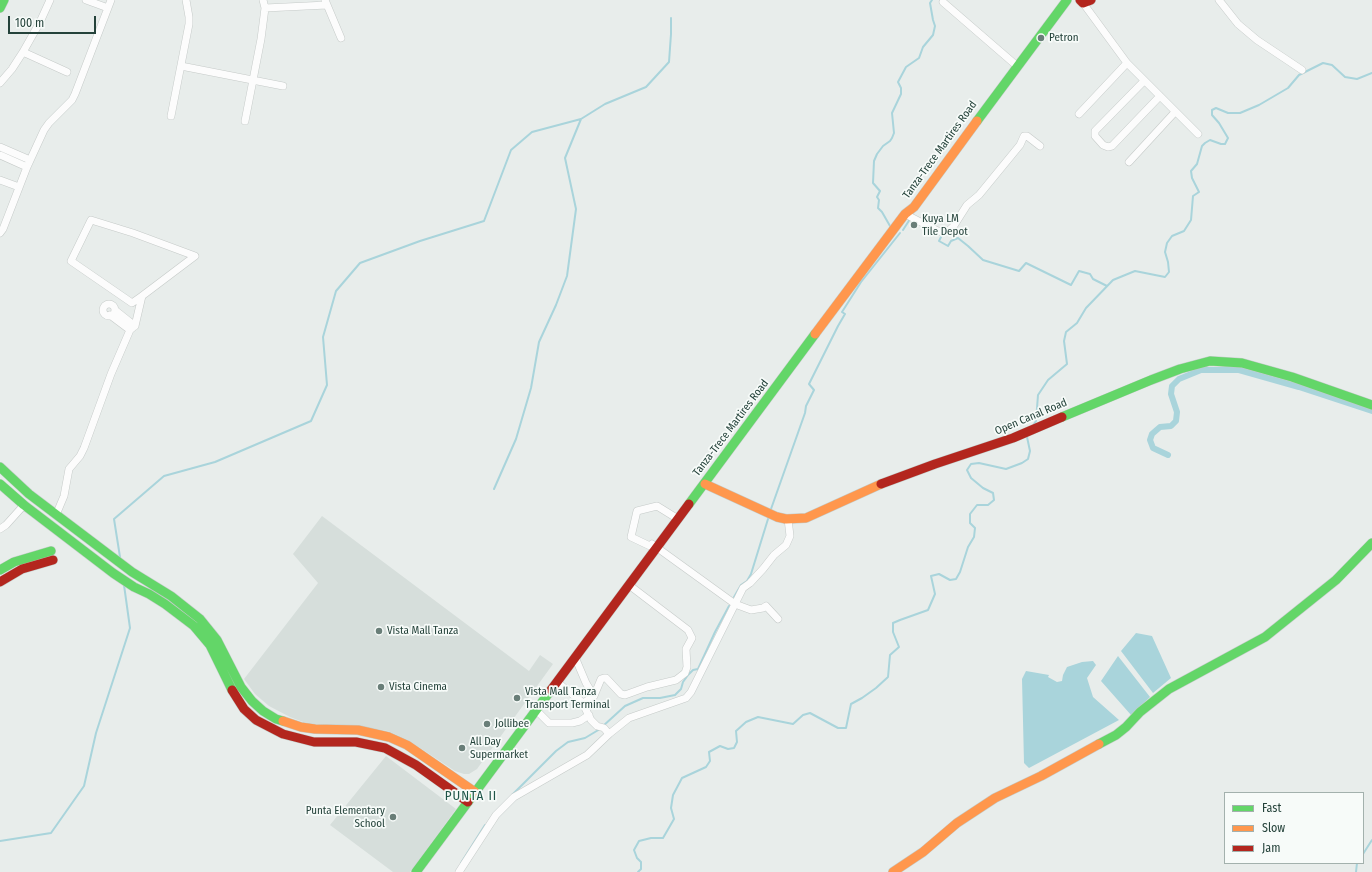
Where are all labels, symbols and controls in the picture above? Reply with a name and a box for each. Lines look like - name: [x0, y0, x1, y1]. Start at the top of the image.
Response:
- scale bar: [10, 8, 98, 34]
- text: 100 m: [15, 16, 44, 30]
- place label: Petron: [1049, 31, 1079, 45]
- marker: Petron: [1036, 33, 1046, 43]
- street label: Tanza-Trece Martires Road: [900, 99, 980, 201]
- place label: Kuya LM Tile Depot: [922, 212, 968, 238]
- marker: Kuya LM Tile Depot: [909, 220, 919, 230]
- street label: Tanza-Trece Martires Road: [690, 377, 772, 479]
- street label: Open Canal Road: [993, 396, 1069, 438]
- place label: Vista Mall Tanza: [387, 624, 458, 638]
- marker: Vista Mall Tanza: [374, 626, 384, 636]
- place label: Vista Cinema: [389, 680, 447, 694]
- marker: Vista Cinema: [376, 682, 386, 692]
- place label: Vista Mall Tanza Transport Terminal: [525, 685, 610, 711]
- marker: Vista Mall Tanza Transport Terminal: [512, 693, 522, 703]
- place label: Jollibee: [495, 717, 529, 731]
- marker: Jollibee: [482, 719, 492, 729]
- place label: All Day Supermarket: [470, 735, 528, 761]
- marker: All Day Supermarket: [457, 743, 467, 753]
- district label: PUNTA II: [445, 788, 497, 804]
- legend: [1224, 792, 1364, 864]
- text: Fast: [1262, 801, 1281, 815]
- place label: Punta Elementary School: [306, 804, 385, 830]
- marker: Punta Elementary School: [388, 812, 398, 822]
- text: Slow: [1262, 821, 1285, 835]
- text: Jam: [1262, 841, 1280, 855]

